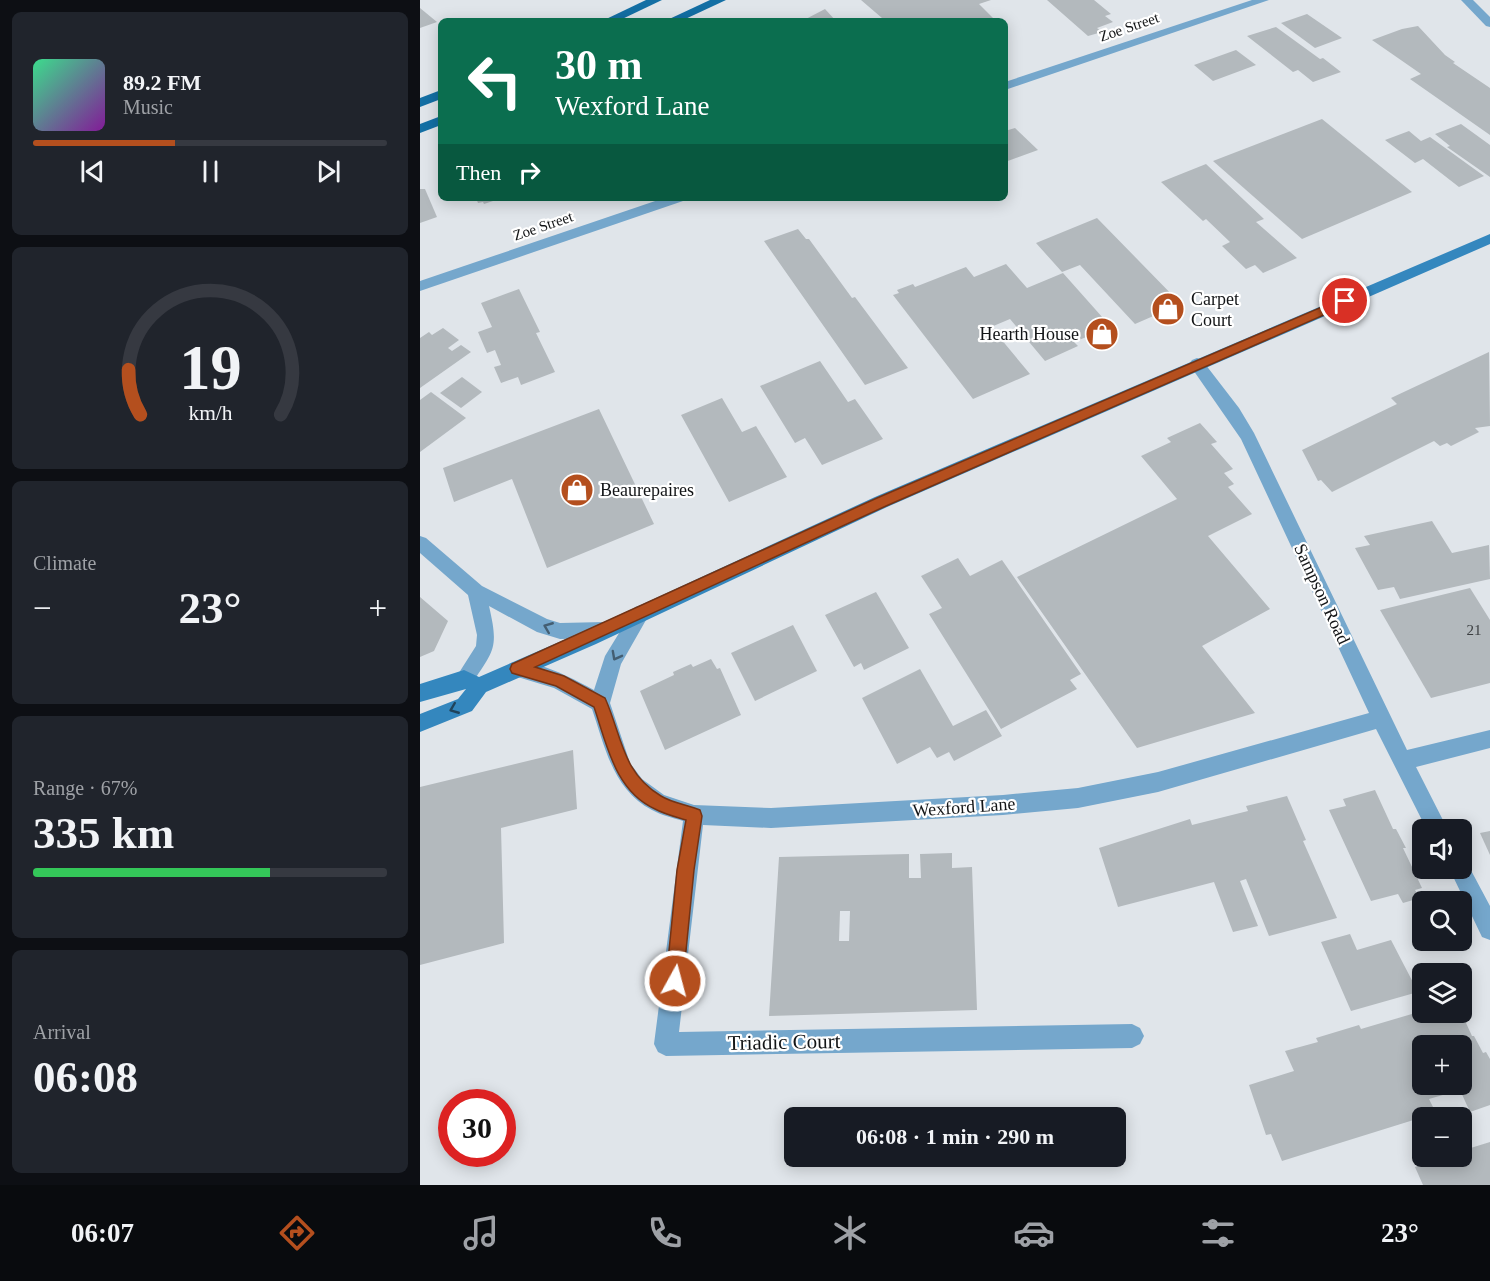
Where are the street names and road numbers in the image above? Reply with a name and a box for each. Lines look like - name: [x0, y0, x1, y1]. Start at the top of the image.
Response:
- street label: Zoe Street: [1097, 9, 1162, 45]
- street label: Zoe Street: [511, 208, 576, 244]
- street label: Sampson Road: [1290, 541, 1354, 647]
- street label: Wexford Lane: [912, 793, 1016, 821]
- street label: Triadic Court: [727, 1029, 841, 1055]

